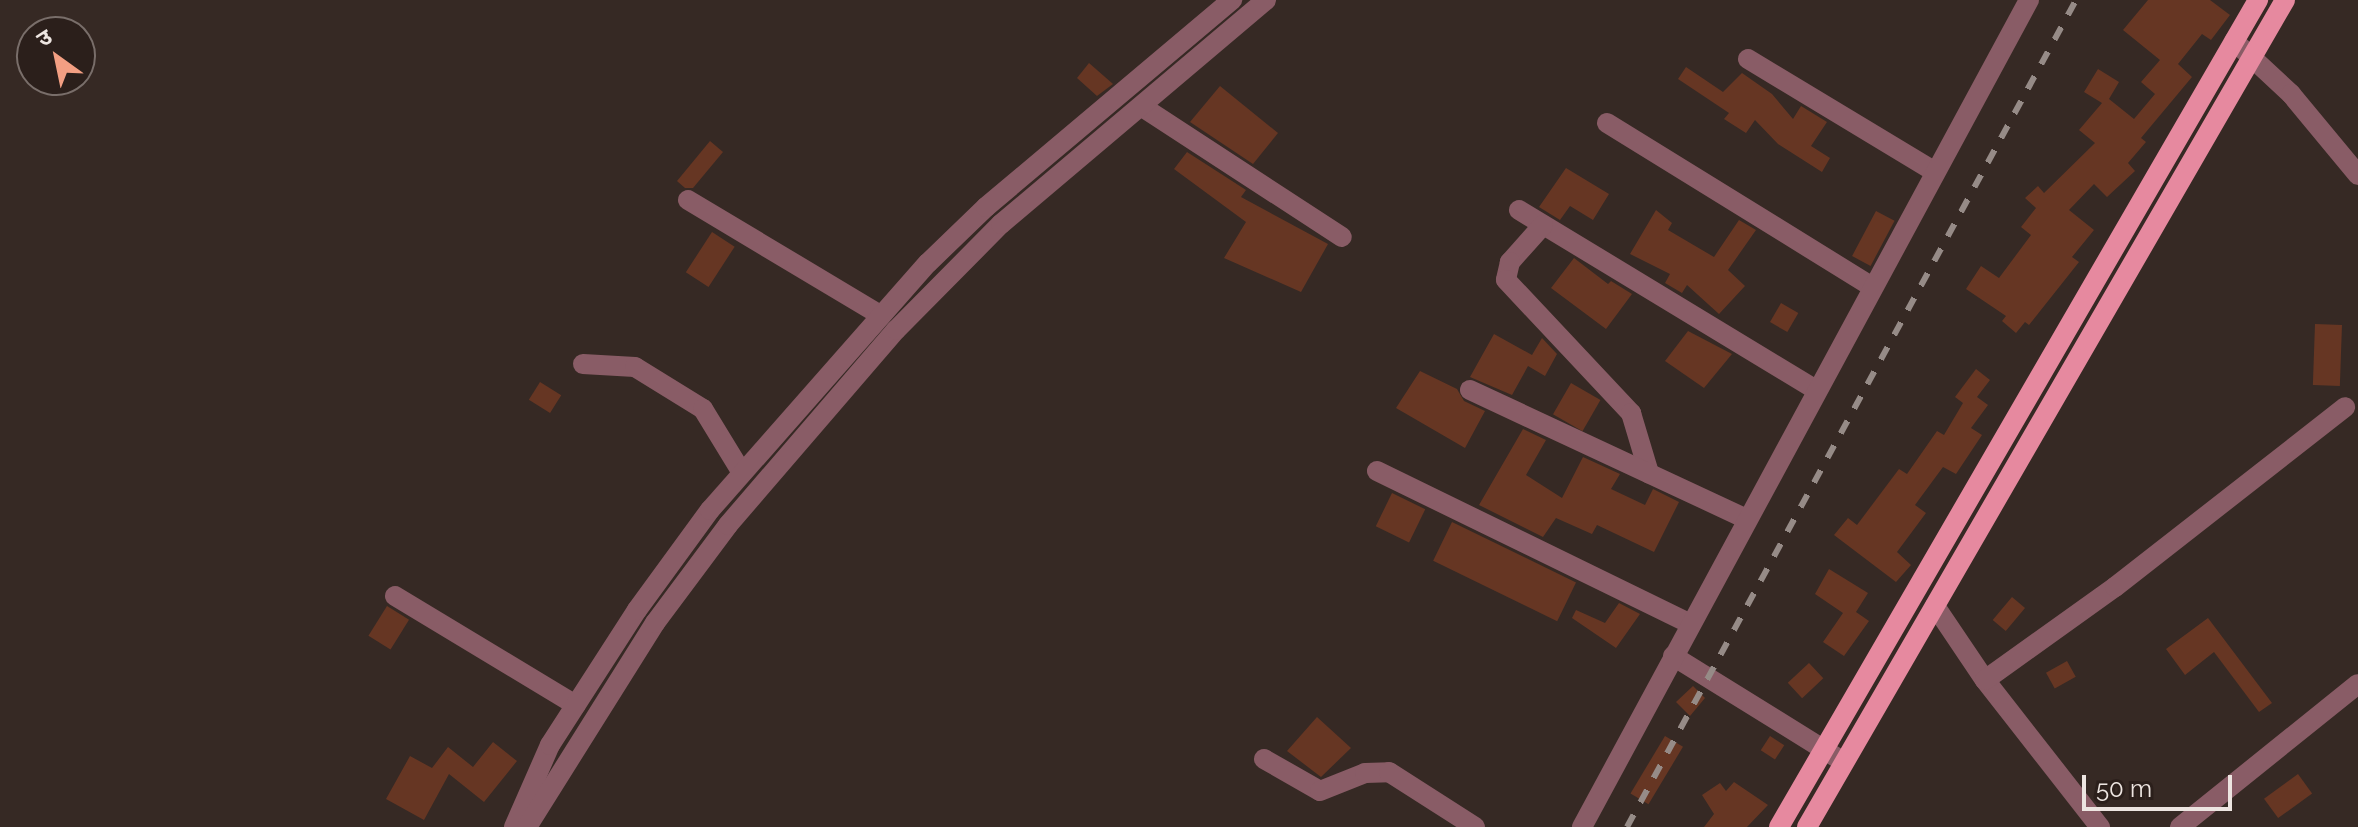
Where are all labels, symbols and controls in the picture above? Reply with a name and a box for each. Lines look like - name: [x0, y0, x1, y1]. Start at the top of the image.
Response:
- north arrow: [16, 16, 96, 96]
- text: उ: [32, 23, 56, 52]
- scale bar: [2086, 759, 2236, 809]
- text: 50 m: [2096, 774, 2152, 803]

